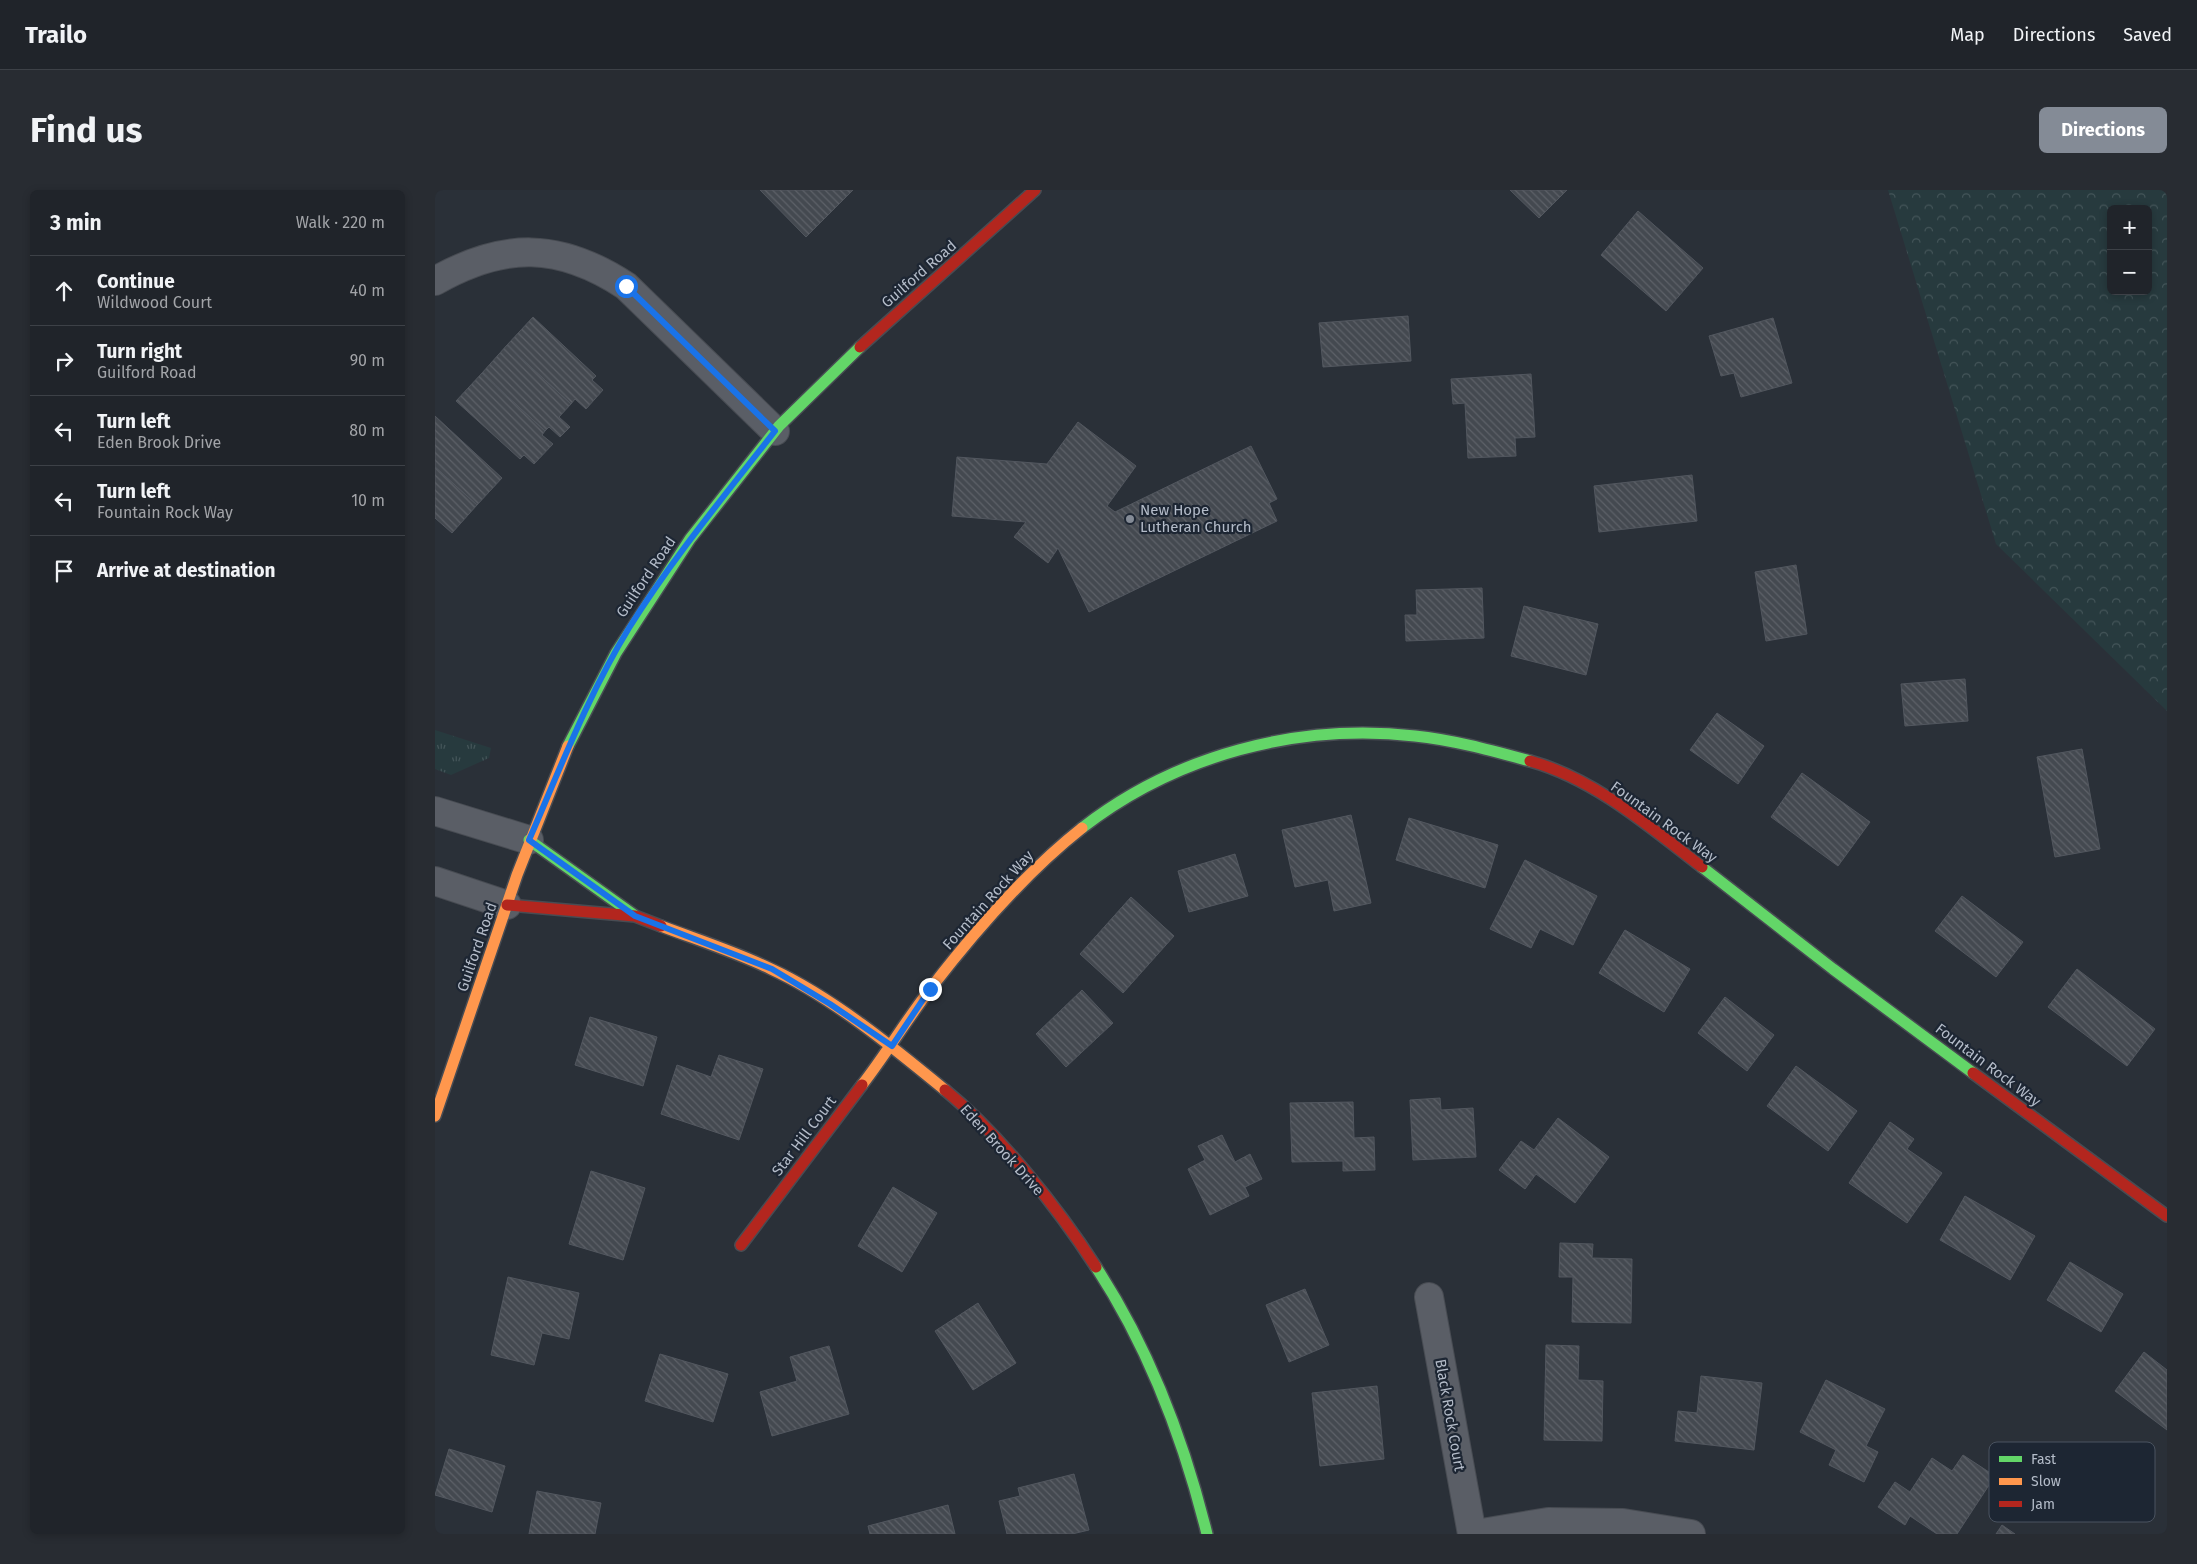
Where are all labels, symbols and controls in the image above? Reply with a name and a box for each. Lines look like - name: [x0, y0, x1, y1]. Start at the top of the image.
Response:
- text: Trailo: [25, 21, 87, 49]
- text: Map: [1950, 24, 1985, 46]
- text: Directions: [2013, 24, 2095, 46]
- text: Saved: [2123, 24, 2172, 46]
- button: Directions: [2039, 107, 2167, 153]
- text: Find us: [30, 109, 142, 151]
- map controls: [2107, 205, 2152, 295]
- button: +: [2107, 205, 2152, 250]
- text: 3 min: [50, 210, 102, 236]
- text: Walk · 220 m: [296, 213, 385, 232]
- street label: Guilford Road: [878, 237, 960, 311]
- button: −: [2107, 250, 2152, 295]
- text: Continue: [97, 270, 175, 293]
- route start: [615, 275, 638, 298]
- icon: ahead: [50, 277, 78, 305]
- text: 40 m: [350, 281, 385, 300]
- text: Wildwood Court: [97, 293, 212, 312]
- text: Turn right: [97, 340, 182, 363]
- icon: right: [50, 347, 78, 375]
- text: 90 m: [350, 351, 385, 370]
- text: Guilford Road: [97, 363, 197, 382]
- text: Turn left: [97, 410, 171, 433]
- icon: left: [50, 417, 78, 445]
- text: 80 m: [349, 421, 385, 440]
- text: Eden Brook Drive: [97, 433, 221, 452]
- text: Turn left: [97, 480, 171, 503]
- icon: left: [50, 487, 78, 515]
- text: 10 m: [351, 491, 385, 510]
- place label: New Hope Lutheran Church: [1140, 501, 1252, 536]
- text: Fountain Rock Way: [97, 503, 233, 522]
- marker: New Hope Lutheran Church: [1124, 513, 1136, 525]
- street label: Guilford Road: [612, 533, 680, 621]
- icon: arrive: [50, 557, 78, 585]
- text: Arrive at destination: [97, 559, 276, 582]
- street label: Fountain Rock Way: [1607, 777, 1721, 867]
- street label: Fountain Rock Way: [939, 846, 1038, 953]
- street label: Guilford Road: [453, 900, 501, 994]
- route end: [919, 978, 942, 1001]
- street label: Fountain Rock Way: [1932, 1020, 2045, 1111]
- street label: Star Hill Court: [768, 1092, 840, 1180]
- street label: Eden Brook Drive: [956, 1101, 1048, 1199]
- street label: Black Rock Court: [1431, 1357, 1469, 1473]
- legend: [1989, 1442, 2155, 1522]
- text: Fast: [2031, 1451, 2057, 1468]
- text: Slow: [2031, 1473, 2061, 1490]
- text: Jam: [2031, 1496, 2055, 1513]

